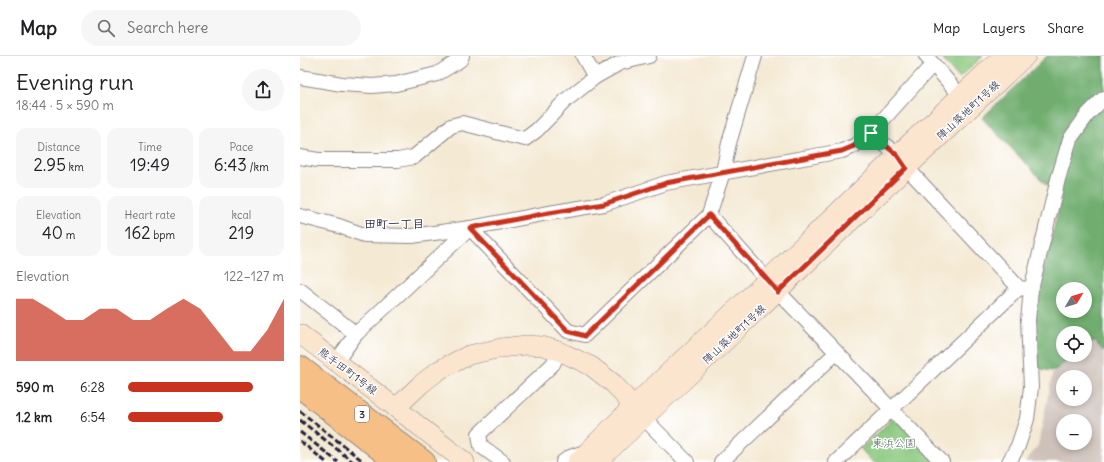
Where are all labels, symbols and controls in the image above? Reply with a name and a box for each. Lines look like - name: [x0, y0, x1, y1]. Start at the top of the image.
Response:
- search box: [81, 10, 361, 46]
- text: Map: [20, 16, 57, 40]
- icon: search: [95, 17, 117, 39]
- text: Search here: [127, 18, 208, 37]
- text: Map: [933, 19, 960, 37]
- text: Layers: [982, 19, 1025, 37]
- text: Share: [1047, 19, 1084, 37]
- text: Evening run: [16, 68, 134, 96]
- button: share: [242, 69, 284, 111]
- street label: 陣山築地町1号線: [933, 77, 1003, 143]
- text: 18:44 · 5 × 590 m: [16, 97, 114, 114]
- pin: [854, 116, 888, 150]
- icon: arrive: [860, 122, 882, 144]
- text: Distance: [37, 140, 80, 154]
- text: Time: [138, 140, 162, 154]
- text: Pace: [229, 140, 253, 154]
- text: 2.95: [34, 154, 66, 176]
- text: 19:49: [130, 154, 170, 176]
- text: 6:43: [214, 154, 247, 176]
- text: km: [66, 160, 84, 174]
- text: /km: [247, 160, 269, 174]
- text: Elevation: [36, 208, 81, 222]
- text: Heart rate: [124, 208, 176, 222]
- text: kcal: [231, 208, 251, 222]
- district label: 田町一丁目: [364, 216, 424, 231]
- text: 40: [42, 222, 63, 244]
- text: 162: [125, 222, 151, 244]
- text: 219: [228, 222, 254, 244]
- text: m: [63, 228, 75, 242]
- text: bpm: [151, 228, 175, 242]
- text: Elevation: [16, 268, 69, 285]
- text: 122–127 m: [224, 268, 284, 285]
- north arrow: [1056, 282, 1092, 318]
- map controls: [1056, 282, 1092, 450]
- street label: 陣山築地町1号線: [699, 301, 769, 367]
- button: locate: [1056, 326, 1092, 362]
- street label: 熊手田町1号線: [316, 344, 380, 398]
- button: +: [1056, 370, 1092, 406]
- text: 590 m: [16, 379, 54, 396]
- text: 6:28: [80, 379, 105, 396]
- road number: 3: [355, 406, 369, 422]
- text: 1.2 km: [16, 409, 52, 426]
- text: 6:54: [80, 409, 105, 426]
- button: −: [1056, 414, 1092, 450]
- park label: 東浜公園: [872, 436, 916, 450]

